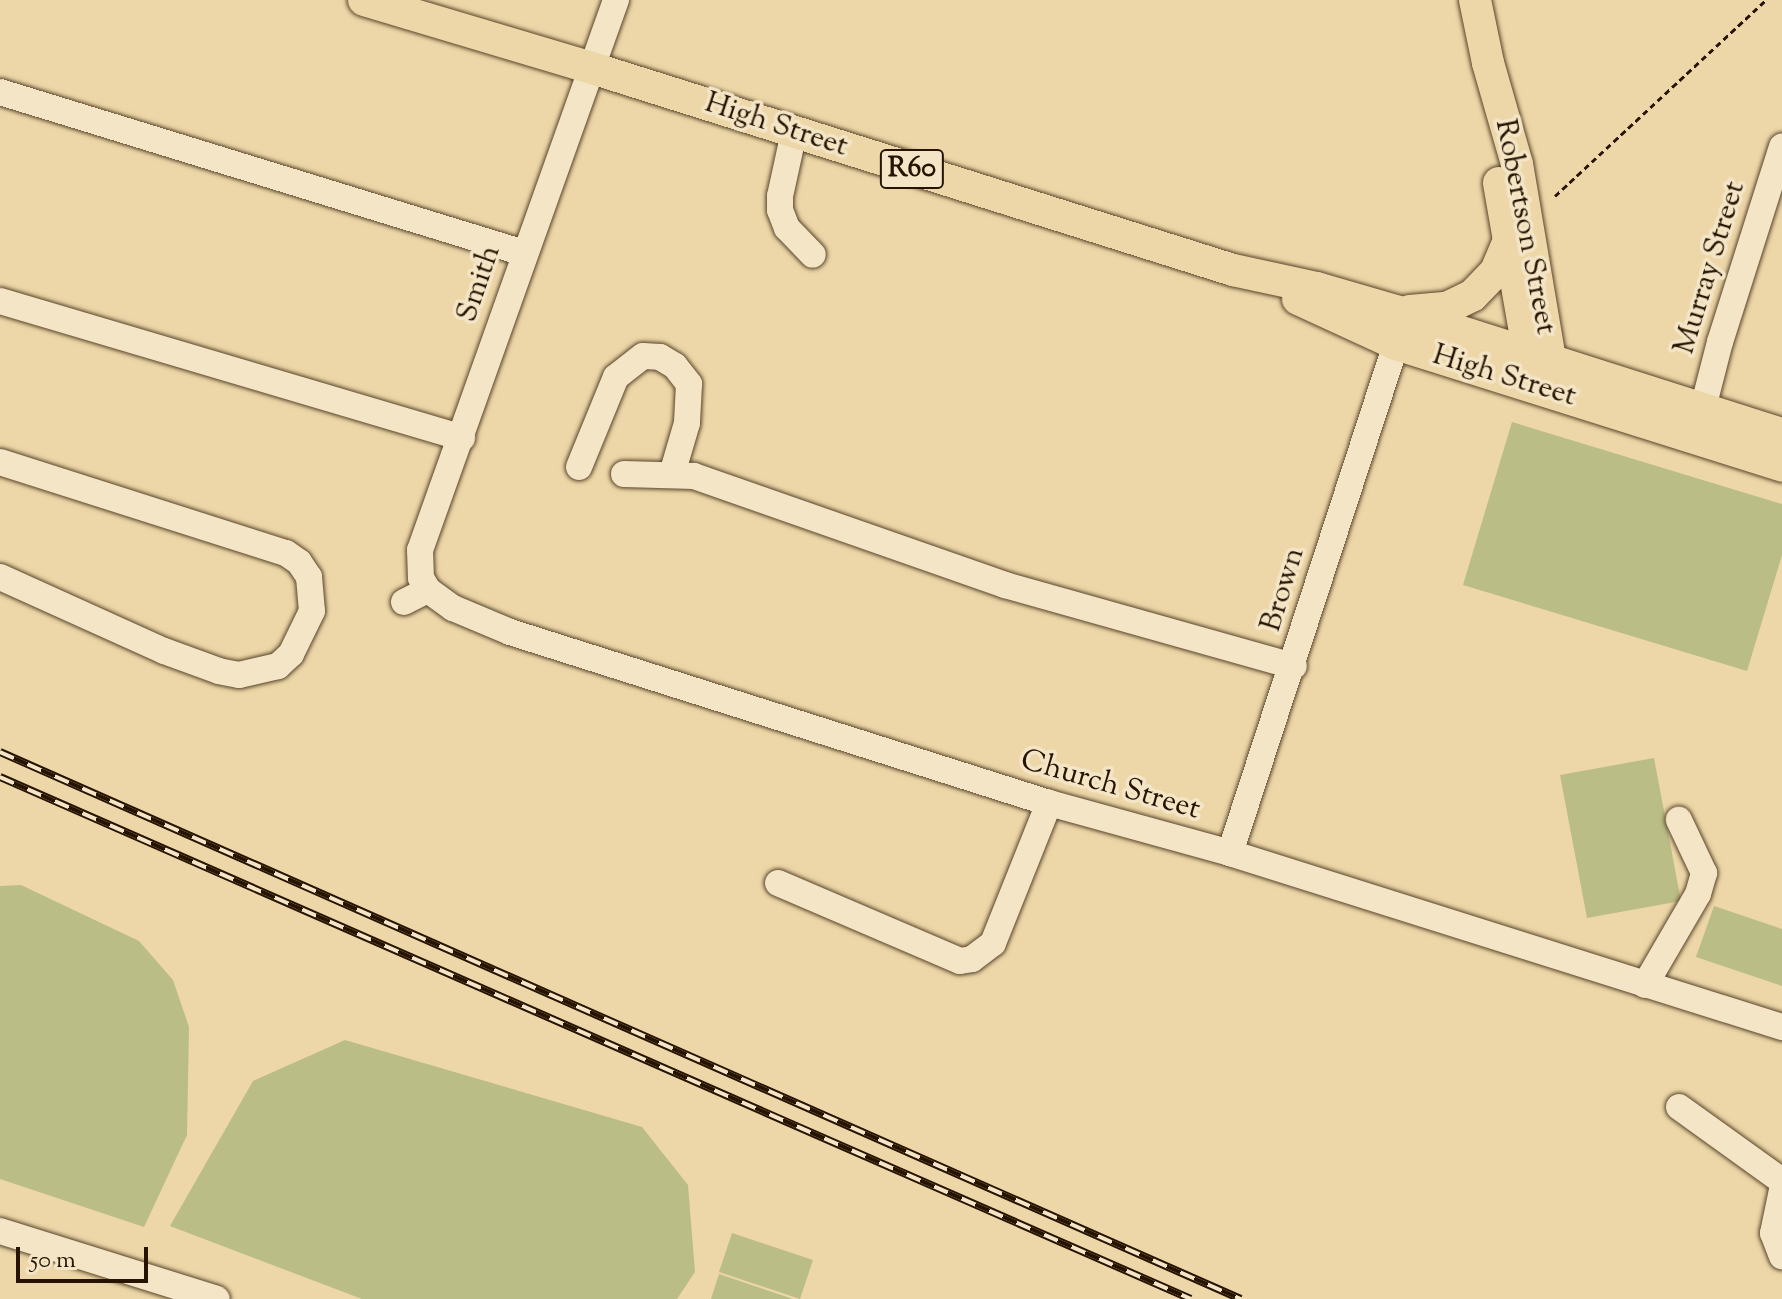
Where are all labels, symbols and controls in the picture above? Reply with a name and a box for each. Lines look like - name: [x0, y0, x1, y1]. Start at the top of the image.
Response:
- street label: High Street: [700, 86, 852, 166]
- street label: Robertson Street: [1485, 116, 1563, 338]
- road number: R60: [878, 145, 946, 193]
- street label: Murray Street: [1668, 177, 1754, 359]
- street label: Smith: [450, 241, 510, 327]
- street label: High Street: [1428, 338, 1580, 416]
- street label: Brown: [1254, 544, 1314, 636]
- street label: Church Street: [1016, 743, 1204, 829]
- scale bar: [20, 1231, 152, 1281]
- text: 50 m: [30, 1244, 76, 1278]

